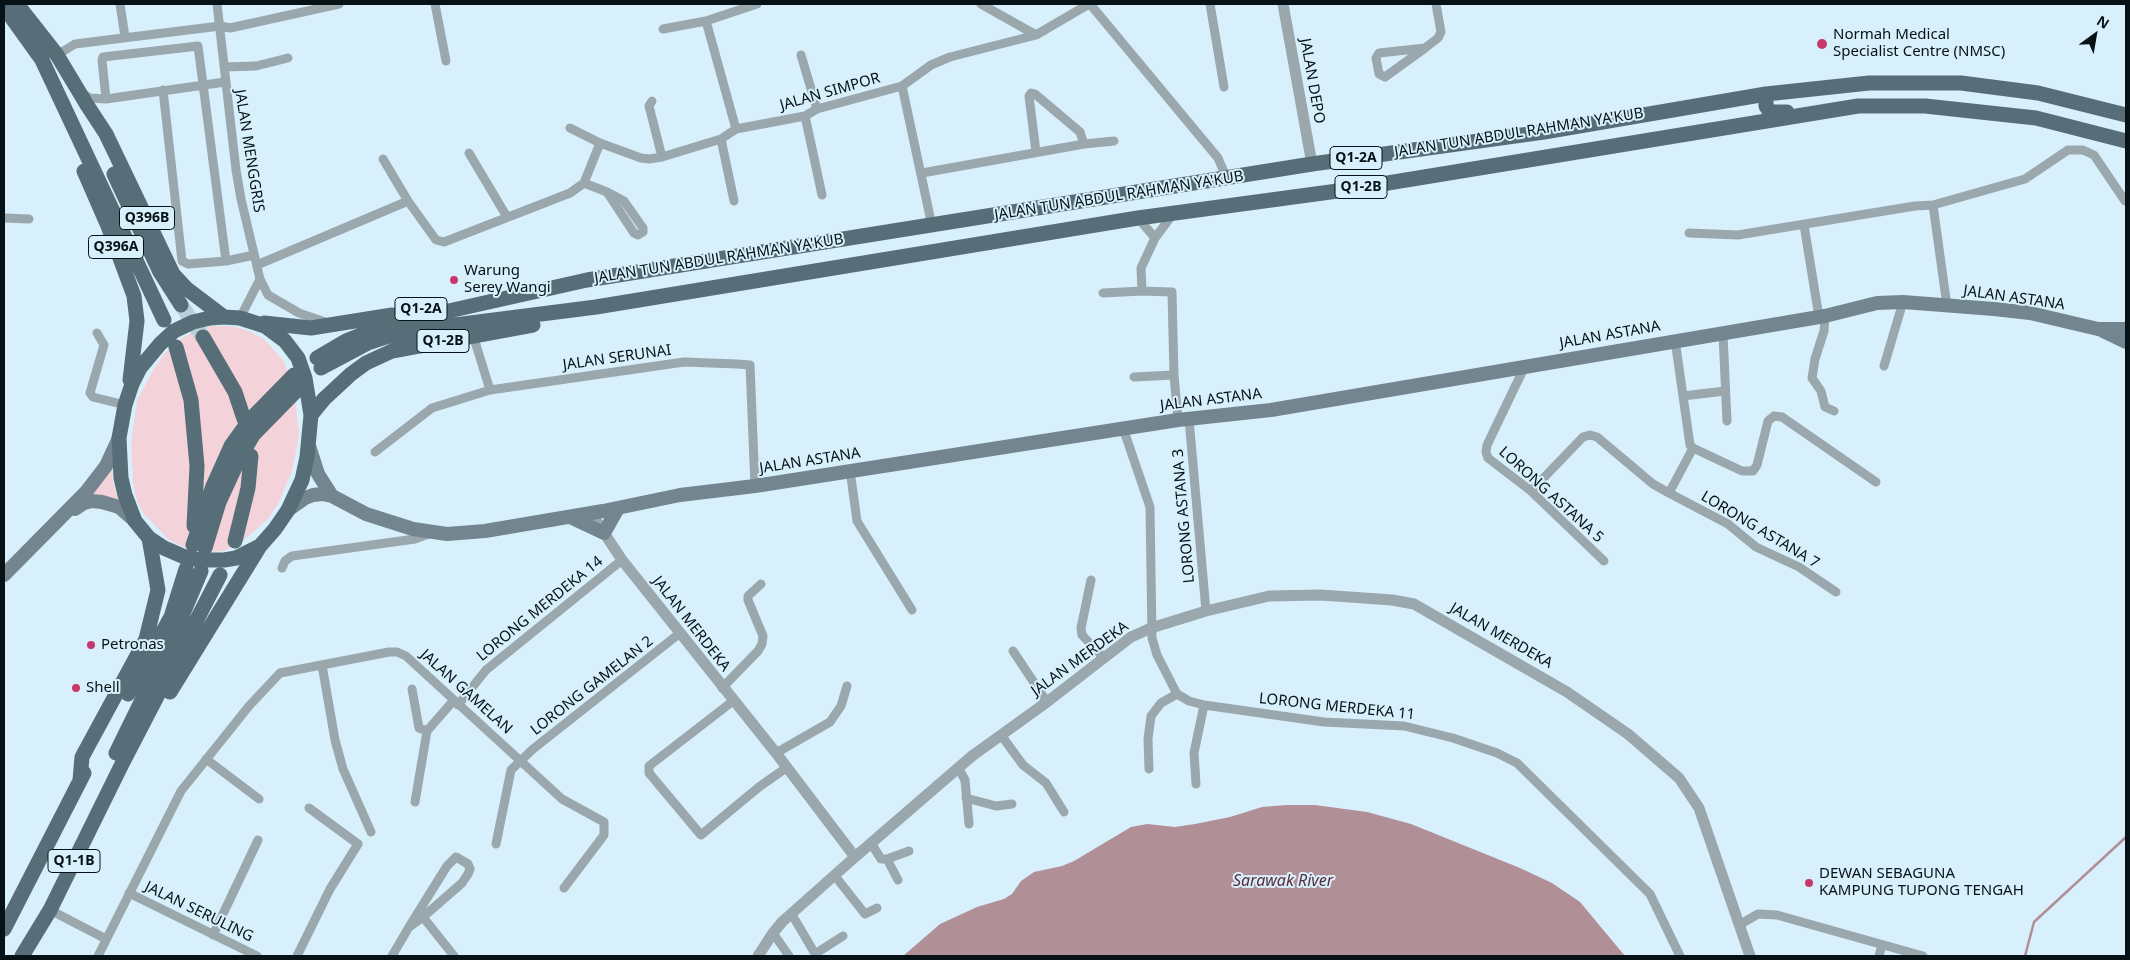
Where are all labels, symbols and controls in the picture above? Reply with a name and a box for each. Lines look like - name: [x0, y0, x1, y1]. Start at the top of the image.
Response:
- north arrow: [2070, 10, 2120, 60]
- text: N: [2093, 11, 2113, 33]
- place label: Normah Medical Specialist Centre (NMSC): [1833, 26, 2005, 61]
- street label: JALAN DEPO: [1296, 37, 1328, 125]
- marker: Normah Medical Specialist Centre (NMSC): [1815, 37, 1829, 51]
- street label: JALAN SIMPOR: [778, 69, 882, 115]
- street label: JALAN MENGGRIS: [230, 88, 268, 214]
- street label: JALAN TUN ABDUL RAHMAN YA'KUB: [1393, 104, 1645, 162]
- road number: Q1-2A: [1330, 146, 1382, 170]
- street label: JALAN TUN ABDUL RAHMAN YA'KUB: [993, 167, 1245, 225]
- road number: Q1-2B: [1335, 176, 1387, 198]
- road number: Q396B: [120, 207, 174, 230]
- street label: JALAN TUN ABDUL RAHMAN YA'KUB: [593, 230, 845, 288]
- road number: Q396A: [88, 236, 144, 258]
- place label: Warung Serey Wangi: [464, 262, 551, 297]
- marker: Warung Serey Wangi: [448, 274, 460, 286]
- street label: JALAN ASTANA: [1962, 282, 2066, 314]
- road number: Q1-2A: [395, 298, 447, 320]
- street label: JALAN ASTANA: [1558, 317, 1662, 353]
- road number: Q1-2B: [417, 330, 469, 352]
- street label: JALAN SERUNAI: [562, 341, 672, 375]
- street label: JALAN ASTANA: [1159, 385, 1263, 415]
- street label: LORONG ASTANA 5: [1495, 443, 1607, 547]
- street label: JALAN ASTANA: [758, 444, 862, 478]
- street label: LORONG ASTANA 3: [1169, 448, 1199, 584]
- street label: LORONG ASTANA 7: [1698, 488, 1822, 572]
- street label: LORONG MERDEKA 14: [473, 553, 607, 665]
- street label: JALAN MERDEKA: [648, 573, 734, 675]
- street label: JALAN MERDEKA: [1446, 599, 1556, 673]
- street label: JALAN MERDEKA: [1028, 618, 1132, 700]
- street label: LORONG GAMELAN 2: [527, 633, 657, 739]
- place label: Petronas: [101, 636, 164, 654]
- marker: Petronas: [85, 639, 97, 651]
- street label: JALAN GAMELAN: [416, 646, 516, 738]
- place label: Shell: [86, 679, 120, 697]
- marker: Shell: [70, 682, 82, 694]
- street label: LORONG MERDEKA 11: [1258, 690, 1416, 724]
- road number: Q1-1B: [48, 849, 100, 872]
- place label: DEWAN SEBAGUNA KAMPUNG TUPONG TENGAH: [1819, 865, 2024, 900]
- water label: Sarawak River: [1233, 871, 1333, 891]
- marker: DEWAN SEBAGUNA KAMPUNG TUPONG TENGAH: [1803, 877, 1815, 889]
- street label: JALAN SERULING: [142, 878, 256, 946]

